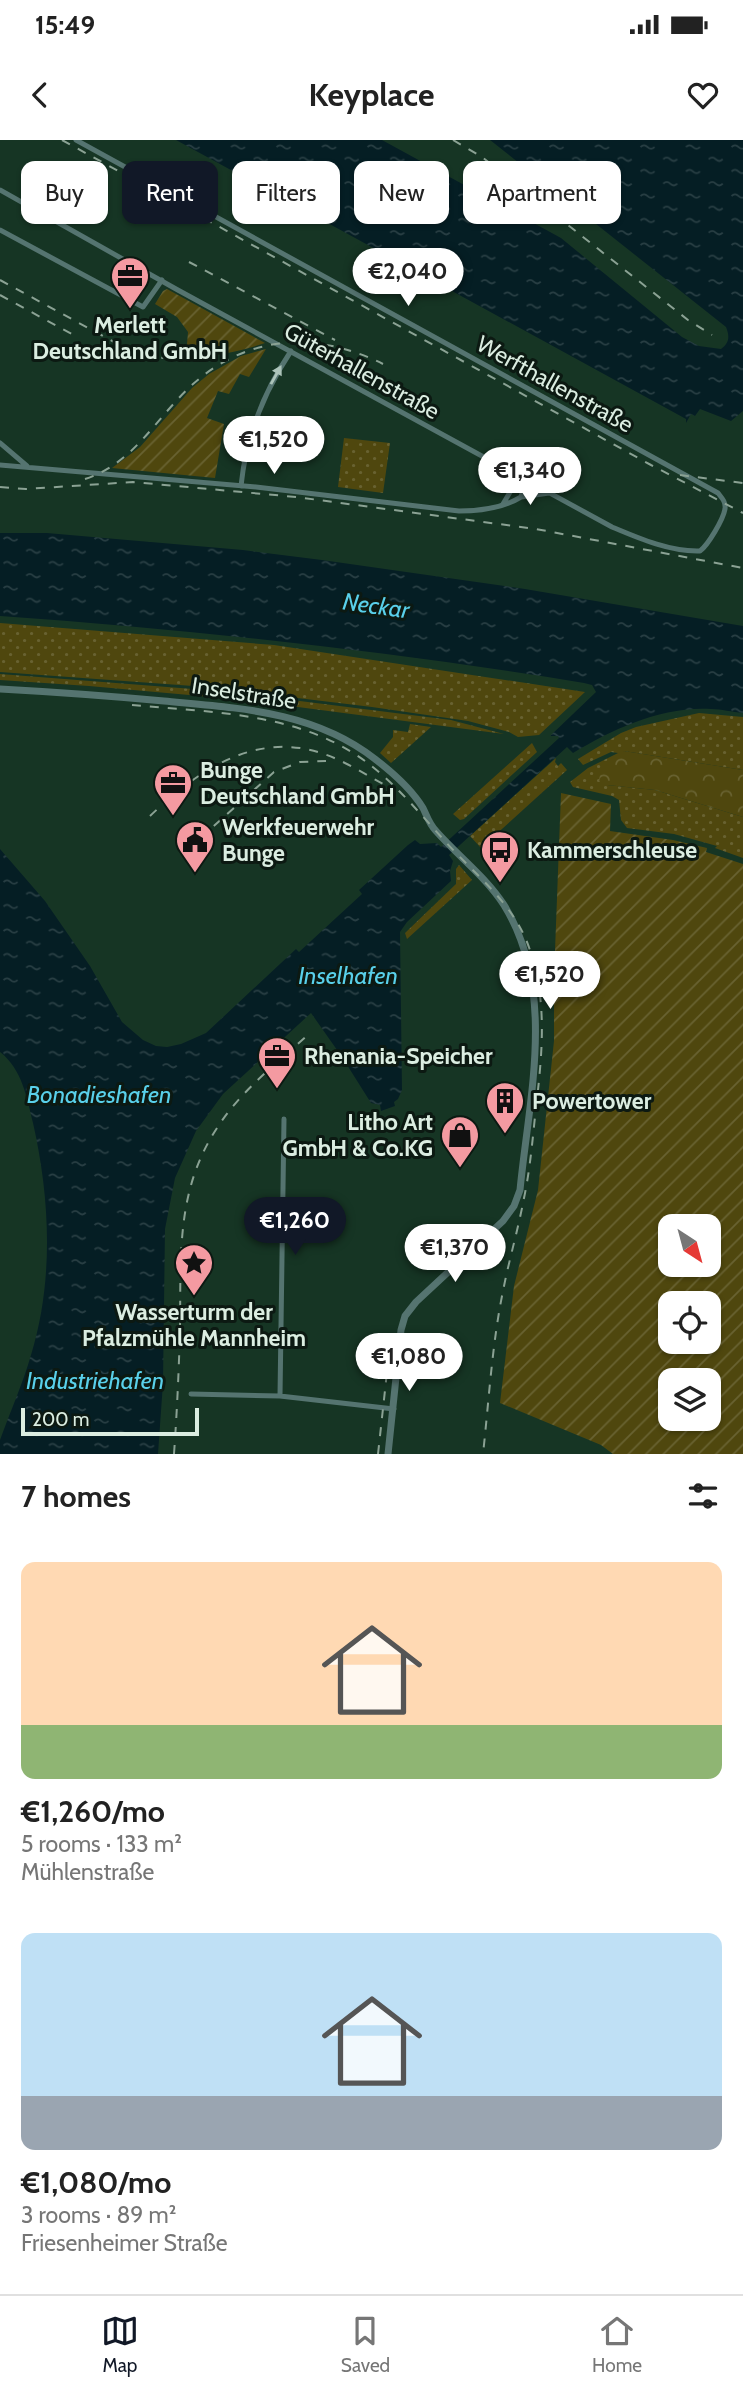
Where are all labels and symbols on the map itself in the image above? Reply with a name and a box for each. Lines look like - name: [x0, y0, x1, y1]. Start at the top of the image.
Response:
- pin: €2,040: [351, 248, 465, 308]
- office icon: Merlett Deutschland GmbH: [109, 255, 151, 310]
- place label: Merlett Deutschland GmbH: [33, 311, 227, 365]
- street label: Güterhallenstraße: [279, 317, 445, 425]
- street label: Werfthallenstraße: [472, 329, 638, 439]
- one-way arrow: [270, 365, 282, 385]
- pin: €1,520: [217, 416, 331, 476]
- pin: €1,340: [473, 448, 587, 507]
- water label: Neckar: [341, 586, 413, 625]
- street label: Inselstraße: [190, 671, 299, 715]
- place label: Bunge Deutschland GmbH: [200, 756, 395, 810]
- office icon: Bunge Deutschland GmbH: [152, 762, 194, 817]
- place label: Werkfeuerwehr Bunge: [222, 813, 375, 867]
- public building icon: Werkfeuerwehr Bunge: [174, 819, 216, 874]
- bus stop icon: Kammerschleuse: [479, 829, 521, 884]
- place label: Kammerschleuse: [527, 836, 697, 864]
- pin: €1,520: [493, 952, 607, 1011]
- water label: Inselhafen: [298, 961, 398, 990]
- office icon: Rhenania-Speicher: [256, 1035, 298, 1090]
- place label: Rhenania-Speicher: [304, 1042, 493, 1070]
- water label: Bonadieshafen: [27, 1080, 171, 1109]
- building icon: Powertower: [484, 1080, 526, 1135]
- place label: Powertower: [532, 1087, 652, 1115]
- place label: Litho Art GmbH & Co.KG: [283, 1108, 433, 1162]
- shop icon: Litho Art GmbH & Co.KG: [439, 1114, 481, 1169]
- pin: €1,260: [238, 1198, 352, 1257]
- north arrow: [658, 1214, 721, 1278]
- pin: €1,370: [398, 1224, 512, 1284]
- place icon: Wasserturm der Pfalzmühle Mannheim: [173, 1242, 215, 1297]
- place label: Wasserturm der Pfalzmühle Mannheim: [82, 1298, 306, 1352]
- pin: €1,080: [352, 1334, 466, 1393]
- water label: Industriehafen: [26, 1366, 164, 1395]
- scale bar: [21, 1405, 200, 1437]

